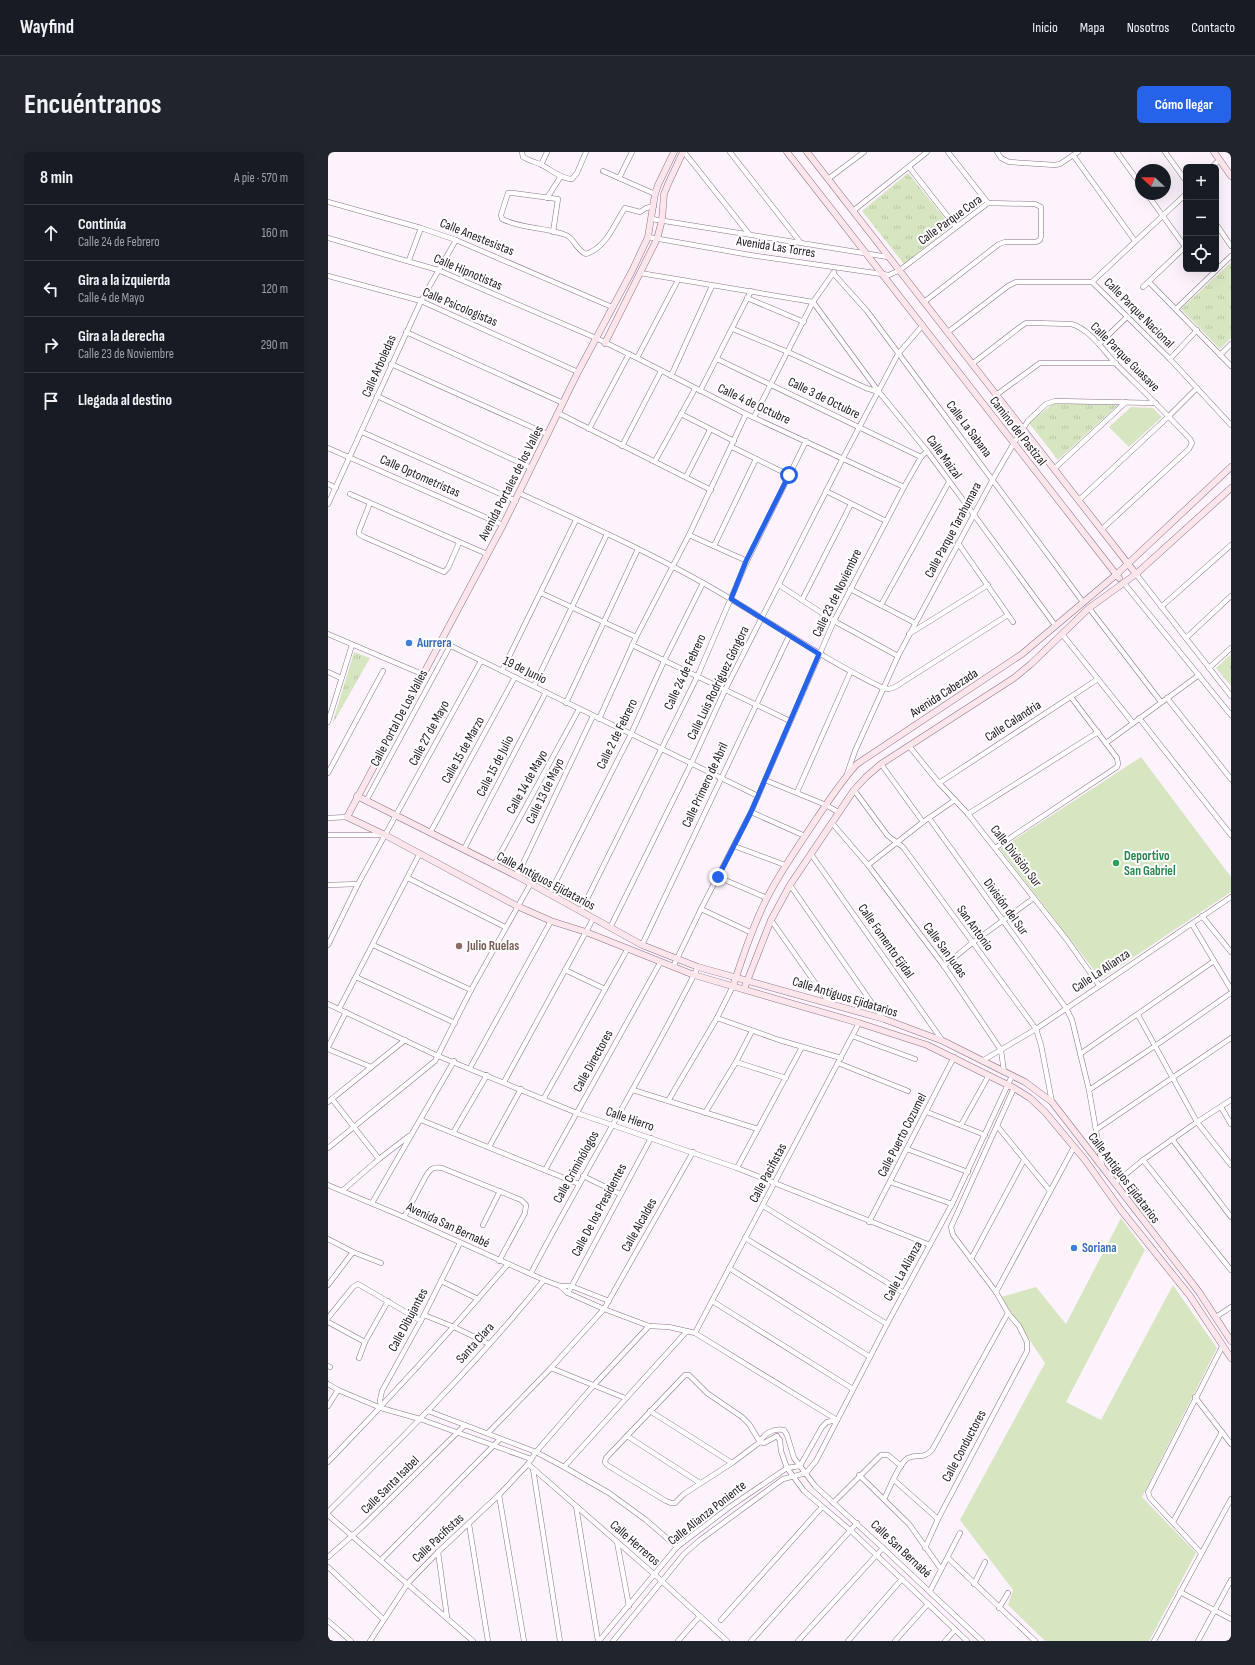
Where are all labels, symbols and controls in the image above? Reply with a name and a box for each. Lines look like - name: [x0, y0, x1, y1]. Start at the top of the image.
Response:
- text: Wayfind: [20, 16, 74, 39]
- text: Inicio: [1032, 19, 1058, 36]
- text: Mapa: [1080, 19, 1105, 36]
- text: Nosotros: [1127, 19, 1169, 36]
- text: Contacto: [1191, 19, 1235, 36]
- button: Cómo llegar: [1137, 86, 1231, 123]
- text: Encuéntranos: [24, 88, 162, 121]
- north arrow: [1135, 164, 1171, 200]
- map controls: [1183, 164, 1219, 272]
- button: +: [1183, 164, 1219, 200]
- text: 8 min: [40, 168, 73, 188]
- text: A pie · 570 m: [234, 170, 288, 186]
- street label: Calle Parque Cora: [915, 191, 985, 249]
- button: −: [1183, 200, 1219, 236]
- text: Continúa: [78, 215, 126, 234]
- street label: Calle Anestesistas: [437, 215, 517, 259]
- icon: ahead: [40, 222, 62, 244]
- text: 160 m: [262, 225, 288, 241]
- street label: Avenida Las Torres: [734, 233, 817, 261]
- text: Calle 24 de Febrero: [78, 234, 160, 250]
- button: locate: [1183, 236, 1219, 272]
- street label: Calle Hipnotistas: [431, 250, 505, 294]
- text: Gira a la izquierda: [78, 271, 170, 290]
- street label: Calle Parque Nacional: [1101, 275, 1177, 351]
- icon: left: [40, 278, 62, 300]
- text: 120 m: [262, 281, 288, 297]
- street label: Calle Psicologistas: [420, 284, 500, 330]
- text: Calle 4 de Mayo: [78, 290, 144, 306]
- street label: Calle Parque Guasave: [1087, 319, 1163, 395]
- text: Gira a la derecha: [78, 327, 165, 346]
- street label: Calle Arboledas: [358, 332, 400, 400]
- icon: right: [40, 334, 62, 356]
- text: 290 m: [261, 337, 288, 353]
- text: Calle 23 de Noviembre: [78, 346, 174, 362]
- street label: Calle 3 de Octubre: [785, 374, 863, 422]
- street label: Calle 4 de Octubre: [715, 380, 793, 428]
- icon: arrive: [40, 390, 62, 412]
- text: Llegada al destino: [78, 391, 172, 410]
- street label: Camino del Pastizal: [986, 393, 1050, 469]
- street label: Calle La Sabana: [943, 398, 995, 460]
- street label: Avenida Portales de los Valles: [475, 423, 547, 544]
- street label: Calle Maizal: [923, 432, 965, 482]
- street label: Calle Optometristas: [377, 451, 463, 501]
- route start: [780, 466, 798, 484]
- street label: Calle Parque Tarahumara: [921, 479, 985, 581]
- street label: Calle 23 de Noviembre: [809, 546, 865, 640]
- street label: Calle Luis Rodríguez Góngora: [684, 624, 752, 742]
- street label: Calle 24 de Febrero: [660, 632, 710, 712]
- place label: Aurrera: [416, 635, 451, 651]
- marker: Aurrera: [404, 638, 414, 648]
- street label: 19 de Junio: [501, 653, 549, 687]
- street label: Avenida Cabezada: [906, 665, 981, 721]
- street label: Calle Portal De Los Valles: [367, 667, 431, 769]
- street label: Calle 2 de Febrero: [593, 696, 641, 772]
- street label: Calle Calandria: [982, 697, 1044, 745]
- street label: Calle 27 de Mayo: [405, 698, 453, 768]
- street label: Calle 15 de Marzo: [438, 714, 488, 786]
- street label: Calle 15 de Julio: [473, 733, 517, 799]
- street label: Calle Primero de Abril: [678, 740, 732, 830]
- street label: Calle 14 de Mayo: [503, 747, 551, 817]
- street label: Calle 13 de Mayo: [522, 756, 568, 826]
- street label: Calle División Sur: [987, 822, 1045, 890]
- street label: Calle Antiguos Ejidatarios: [494, 848, 598, 914]
- place label: Deportivo San Gabriel: [1124, 848, 1176, 879]
- marker: Deportivo San Gabriel: [1111, 858, 1121, 868]
- route end: [709, 868, 727, 886]
- street label: División del Sur: [980, 875, 1032, 939]
- street label: Calle Fomento Ejidal: [855, 901, 917, 981]
- street label: San Antonio: [953, 902, 997, 954]
- street label: Calle San Judas: [920, 919, 971, 981]
- place label: Julio Ruelas: [466, 938, 519, 954]
- marker: Julio Ruelas: [454, 941, 464, 951]
- street label: Calle La Alianza: [1069, 946, 1133, 996]
- street label: Calle Antiguos Ejidatarios: [790, 973, 900, 1021]
- street label: Calle Directores: [569, 1027, 617, 1095]
- street label: Calle Puerto Cozumel: [874, 1090, 930, 1180]
- street label: Calle Hierro: [604, 1103, 656, 1135]
- street label: Calle Criminólogos: [550, 1128, 603, 1206]
- street label: Calle Antiguos Ejidatarios: [1085, 1129, 1164, 1227]
- street label: Calle Pacifistas: [746, 1140, 790, 1205]
- street label: Calle De los Presidentes: [568, 1161, 630, 1259]
- street label: Calle Alcaldes: [618, 1195, 660, 1255]
- street label: Avenida San Bernabé: [403, 1198, 492, 1251]
- street label: Calle La Alianza: [880, 1238, 926, 1304]
- place label: Soriana: [1082, 1240, 1117, 1256]
- marker: Soriana: [1069, 1243, 1079, 1253]
- street label: Calle Dibujantes: [385, 1285, 432, 1354]
- street label: Santa Clara: [453, 1319, 497, 1367]
- street label: Calle Conductores: [938, 1407, 990, 1485]
- street label: Calle Santa Isabel: [358, 1453, 422, 1517]
- street label: Calle Alianza Poniente: [665, 1477, 749, 1549]
- street label: Calle Pacifistas: [409, 1510, 467, 1566]
- street label: Calle Herreros: [607, 1517, 664, 1569]
- street label: Calle San Bernabé: [867, 1517, 935, 1581]

